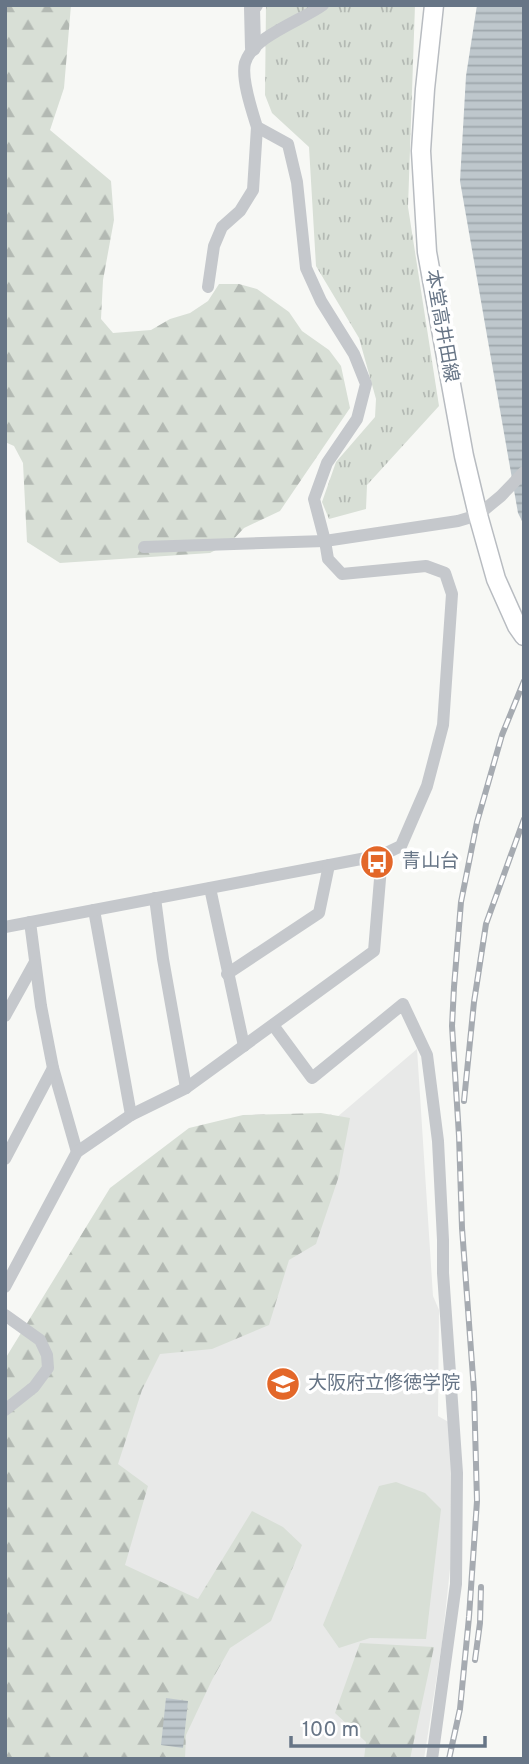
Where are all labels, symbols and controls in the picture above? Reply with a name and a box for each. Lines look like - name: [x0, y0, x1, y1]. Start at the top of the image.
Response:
- street label: 本堂高井田線: [419, 268, 463, 384]
- bus stop icon: 青山台: [358, 843, 396, 881]
- place label: 青山台: [402, 850, 459, 874]
- school or university icon: 大阪府立修徳学院: [264, 1365, 302, 1403]
- place label: 大阪府立修徳学院: [308, 1372, 460, 1396]
- scale bar: [291, 1704, 485, 1748]
- text: 100 m: [302, 1717, 359, 1744]

